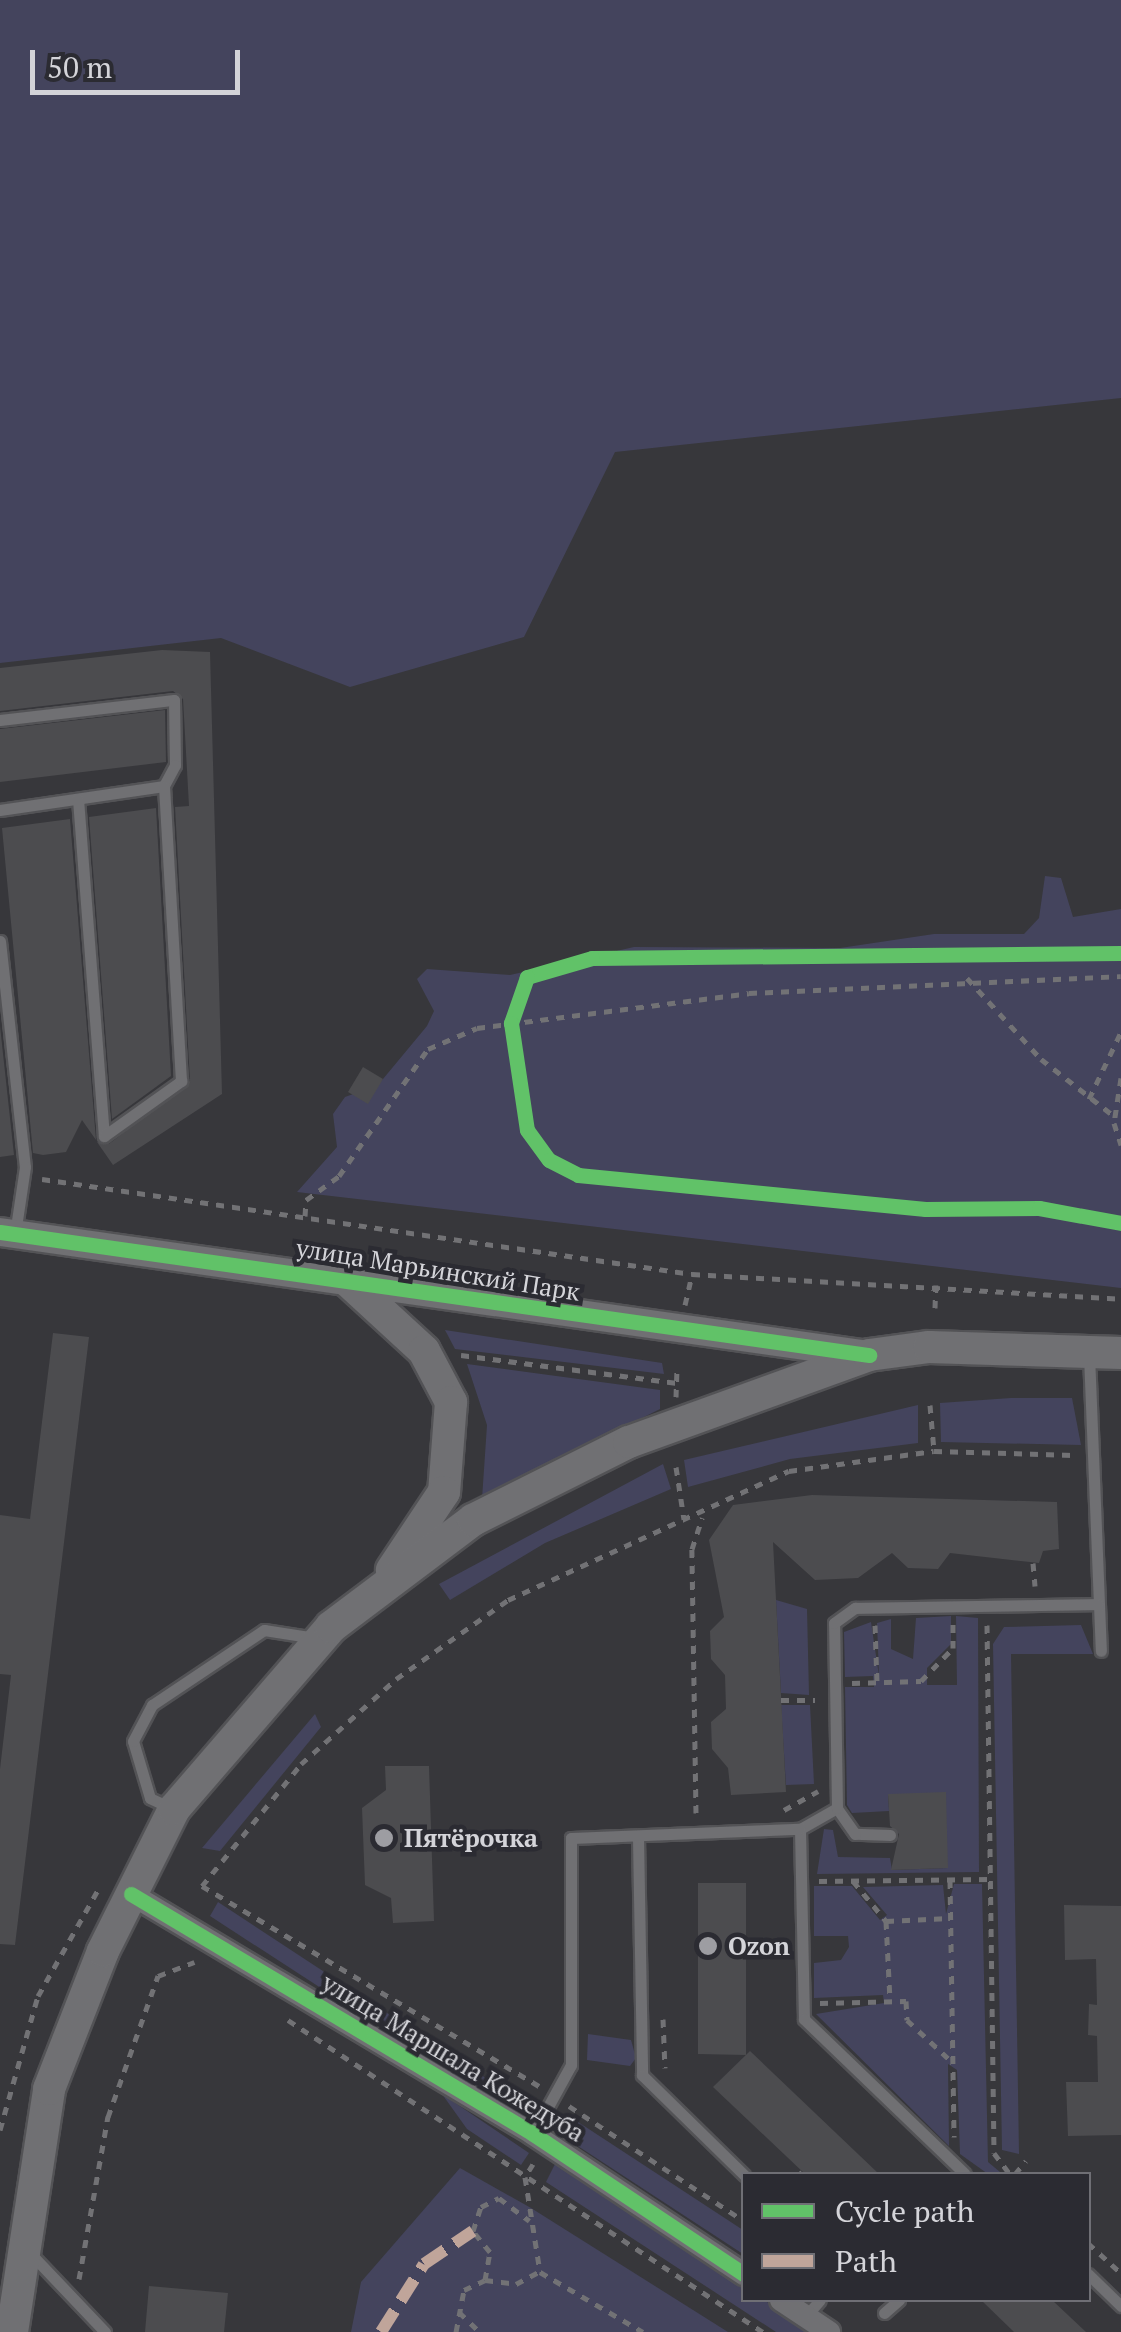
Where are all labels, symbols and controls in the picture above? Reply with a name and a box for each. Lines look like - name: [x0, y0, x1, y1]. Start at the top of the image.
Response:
- scale bar: [35, 30, 245, 92]
- text: 50 m: [47, 47, 112, 87]
- street label: улица Марьинский Парк: [294, 1233, 582, 1307]
- place label: Пятёрочка: [404, 1823, 538, 1853]
- marker: Пятёрочка: [373, 1827, 395, 1849]
- place label: Ozon: [728, 1931, 790, 1961]
- marker: Ozon: [697, 1935, 719, 1957]
- street label: улица Маршала Кожедуба: [316, 1968, 590, 2148]
- legend: [741, 2172, 1091, 2302]
- text: Cycle path: [835, 2191, 974, 2231]
- text: Path: [835, 2241, 897, 2281]

